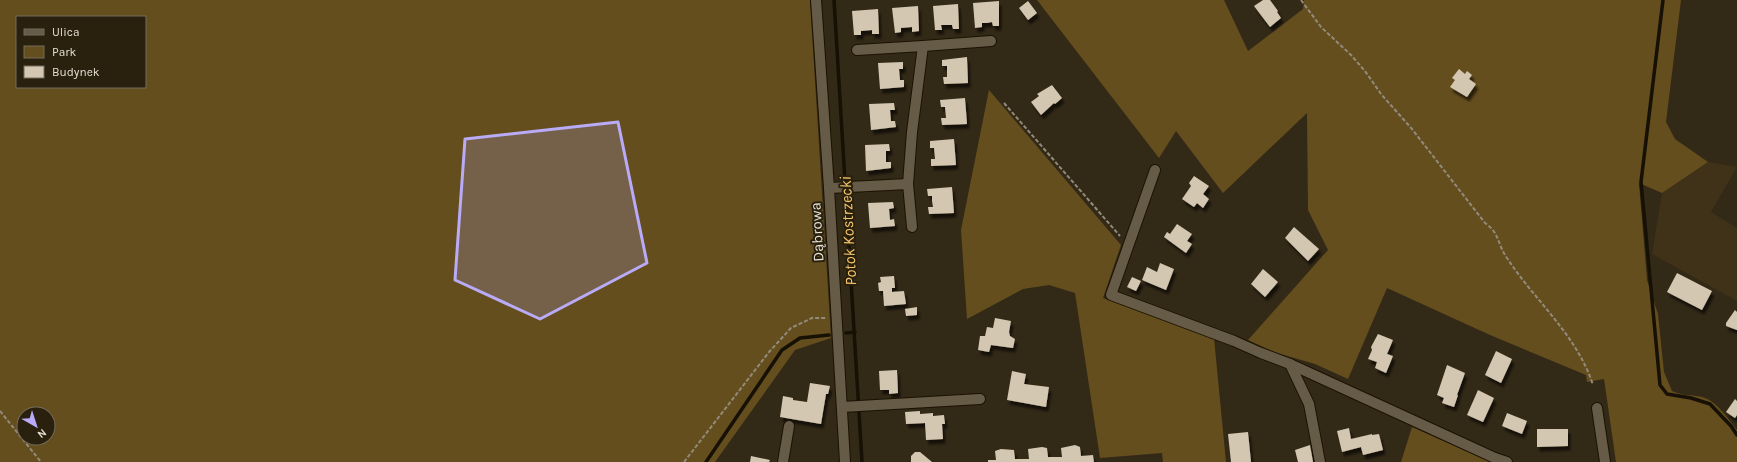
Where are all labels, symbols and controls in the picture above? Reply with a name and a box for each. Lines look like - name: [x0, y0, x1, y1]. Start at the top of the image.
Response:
- legend: [16, 16, 146, 88]
- text: Ulica: [52, 25, 80, 39]
- text: Park: [52, 45, 77, 59]
- text: Budynek: [52, 65, 100, 79]
- water label: Potok Kostrzecki: [836, 176, 860, 286]
- street label: Dąbrowa: [806, 202, 828, 262]
- north arrow: [16, 406, 56, 446]
- text: N: [35, 426, 49, 441]

